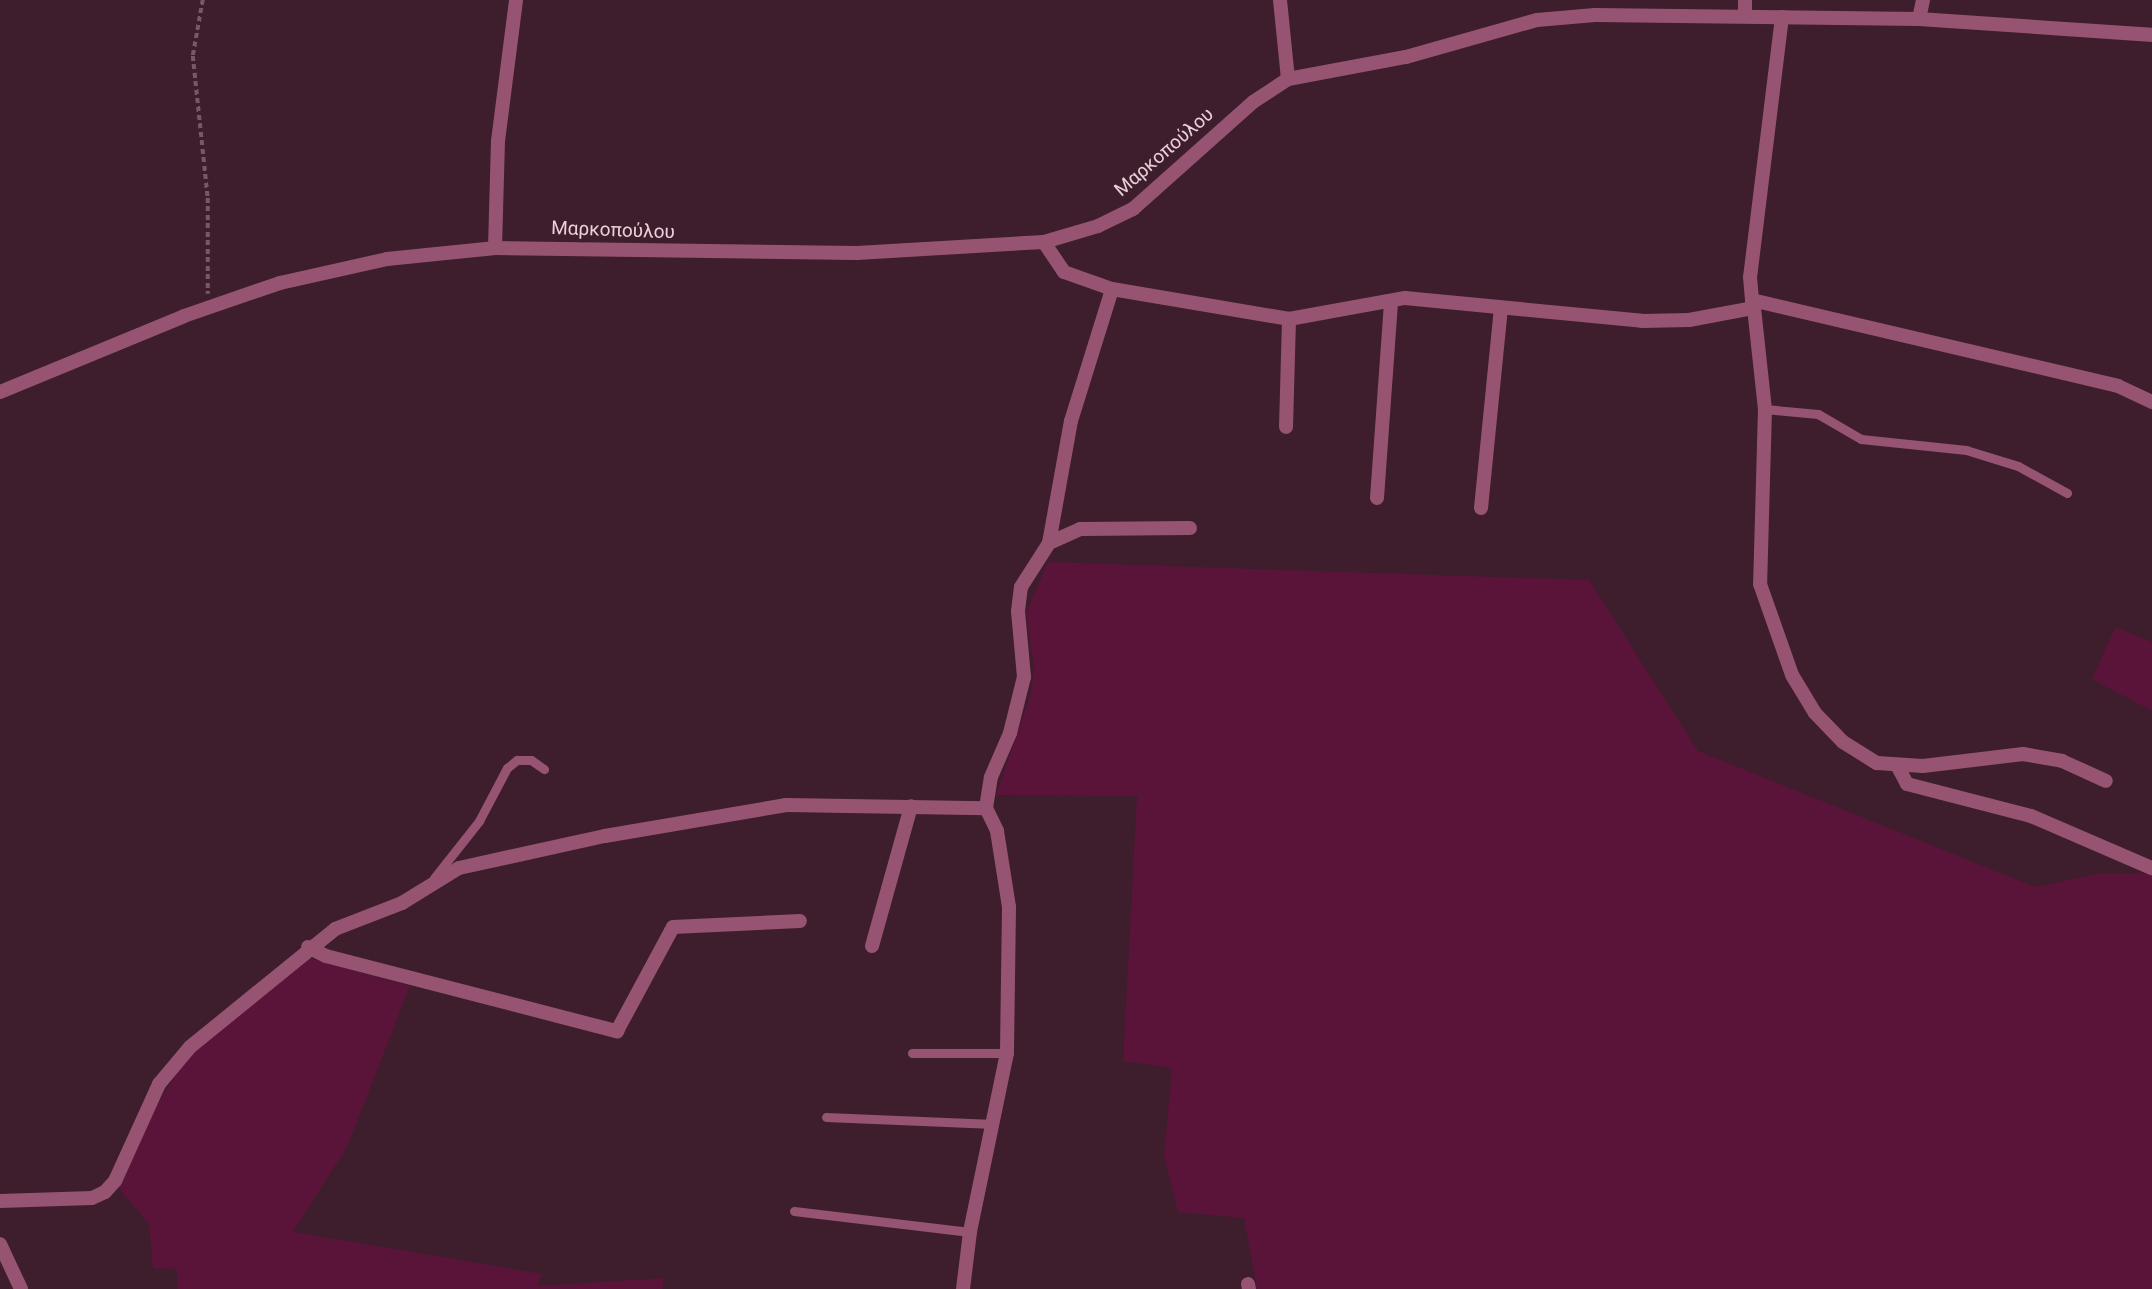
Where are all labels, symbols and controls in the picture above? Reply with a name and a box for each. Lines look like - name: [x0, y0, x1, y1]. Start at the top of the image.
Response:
- street label: Μαρκοπούλου: [1110, 103, 1218, 201]
- street label: Μαρκοπούλου: [551, 216, 675, 244]

